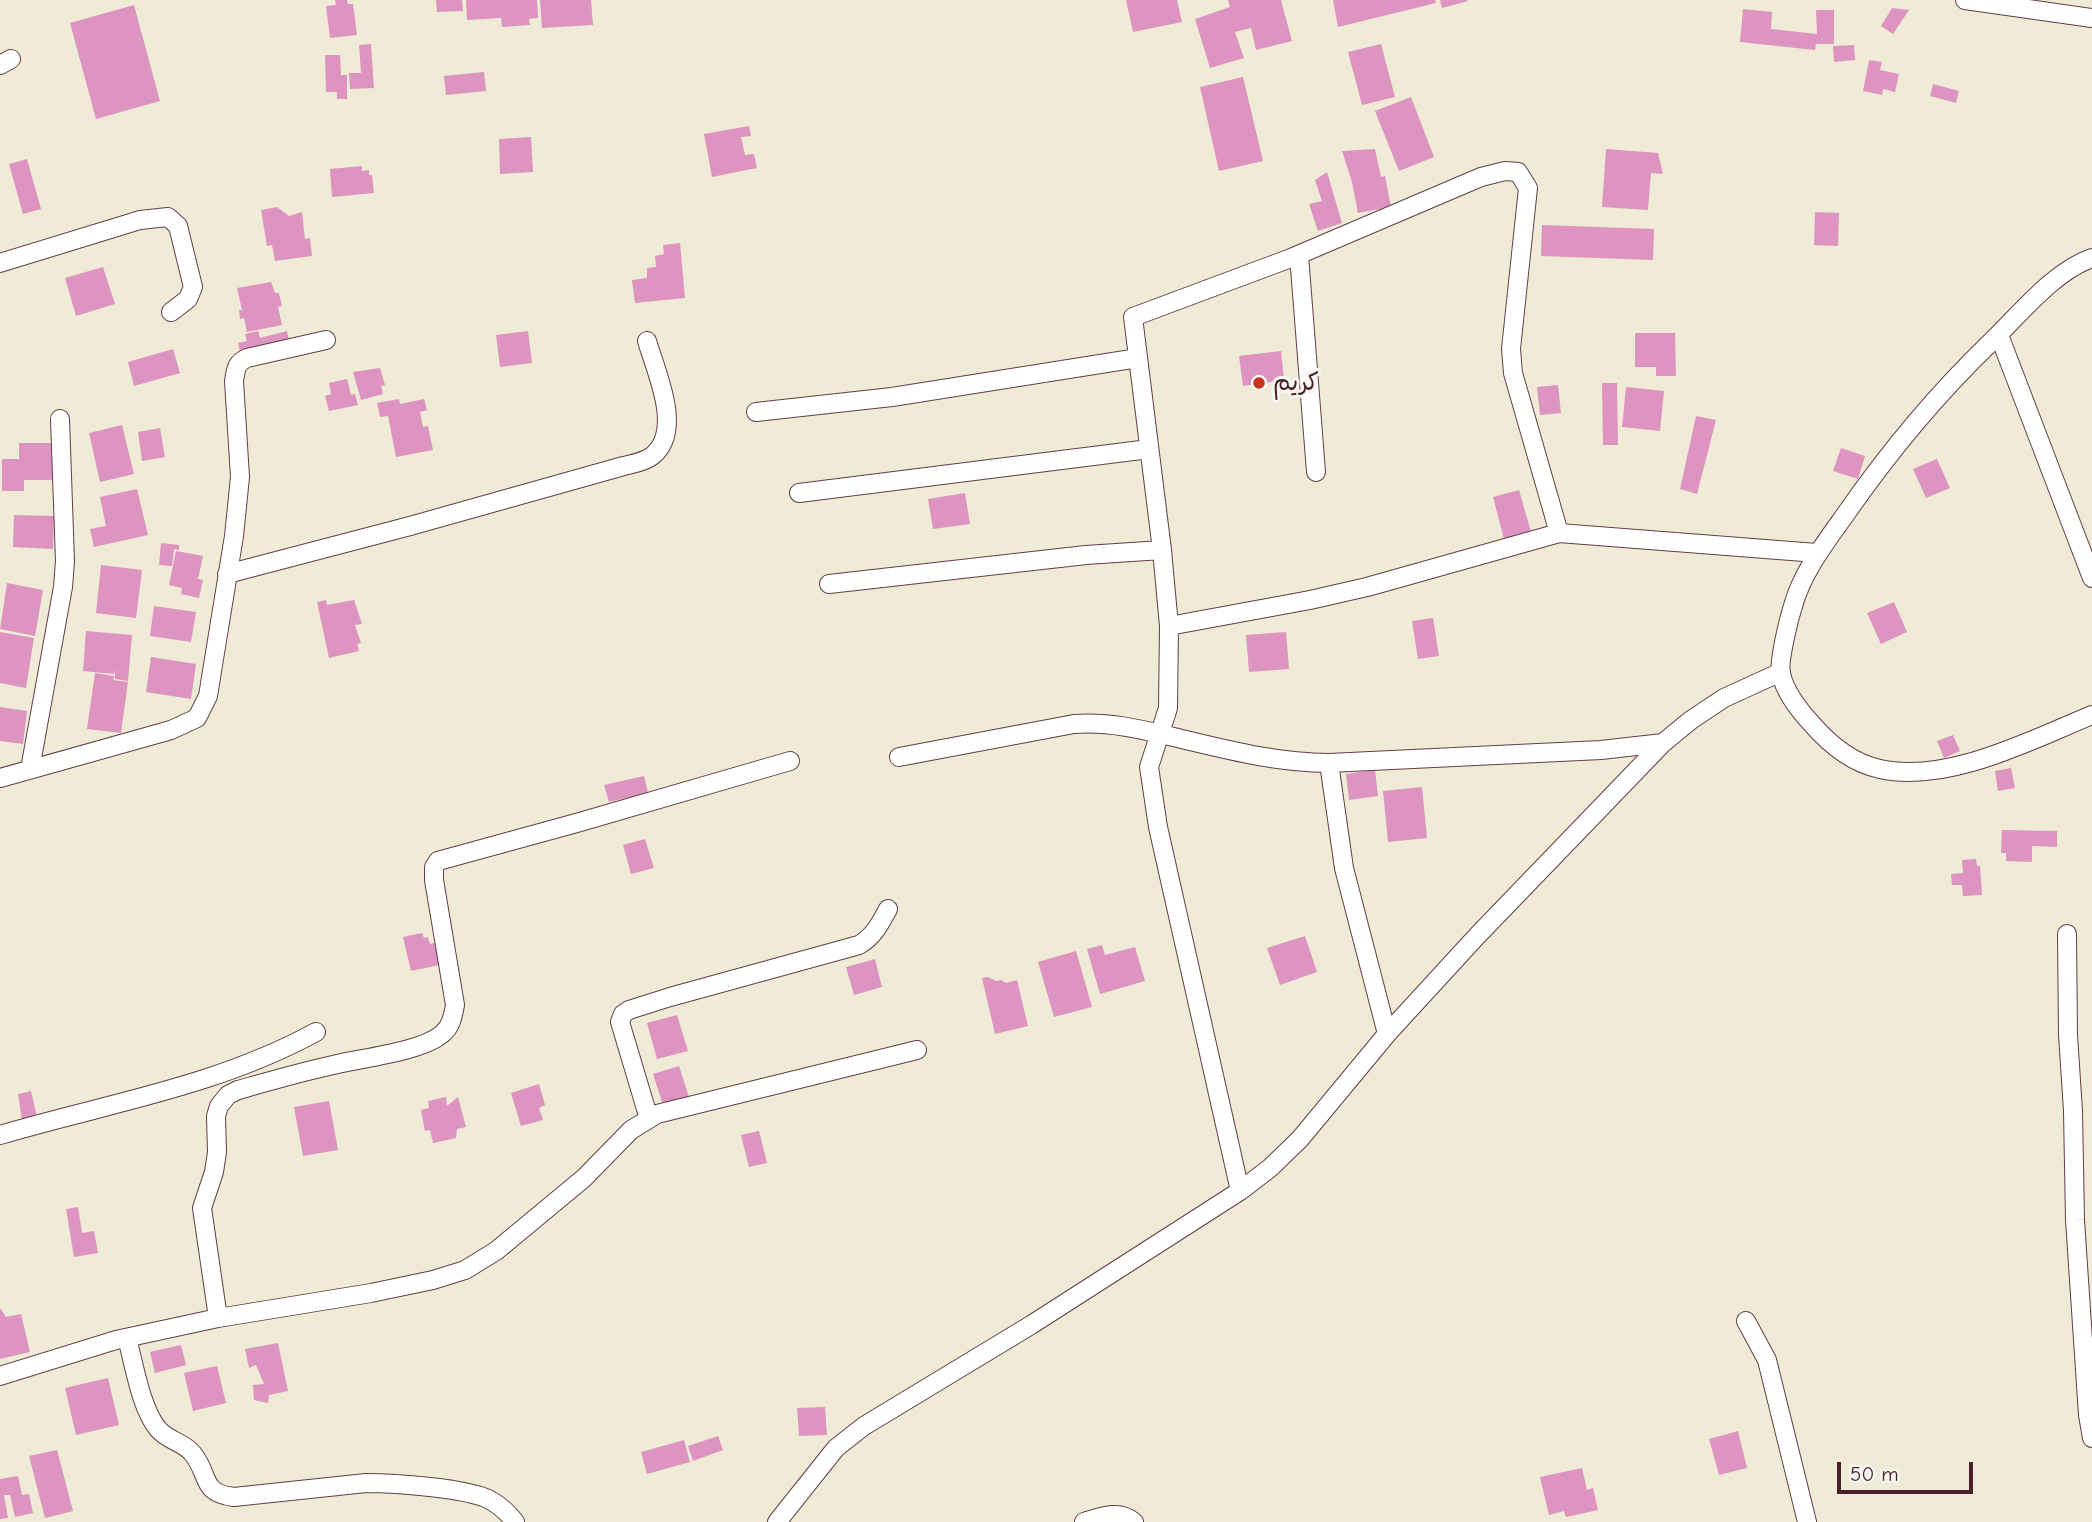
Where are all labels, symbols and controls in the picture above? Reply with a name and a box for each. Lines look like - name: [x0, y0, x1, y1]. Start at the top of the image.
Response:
- place label: كريم: [1273, 369, 1319, 397]
- marker: كريم: [1251, 375, 1267, 391]
- scale bar: [1840, 1448, 1976, 1492]
- text: 50 m: [1850, 1462, 1899, 1486]

